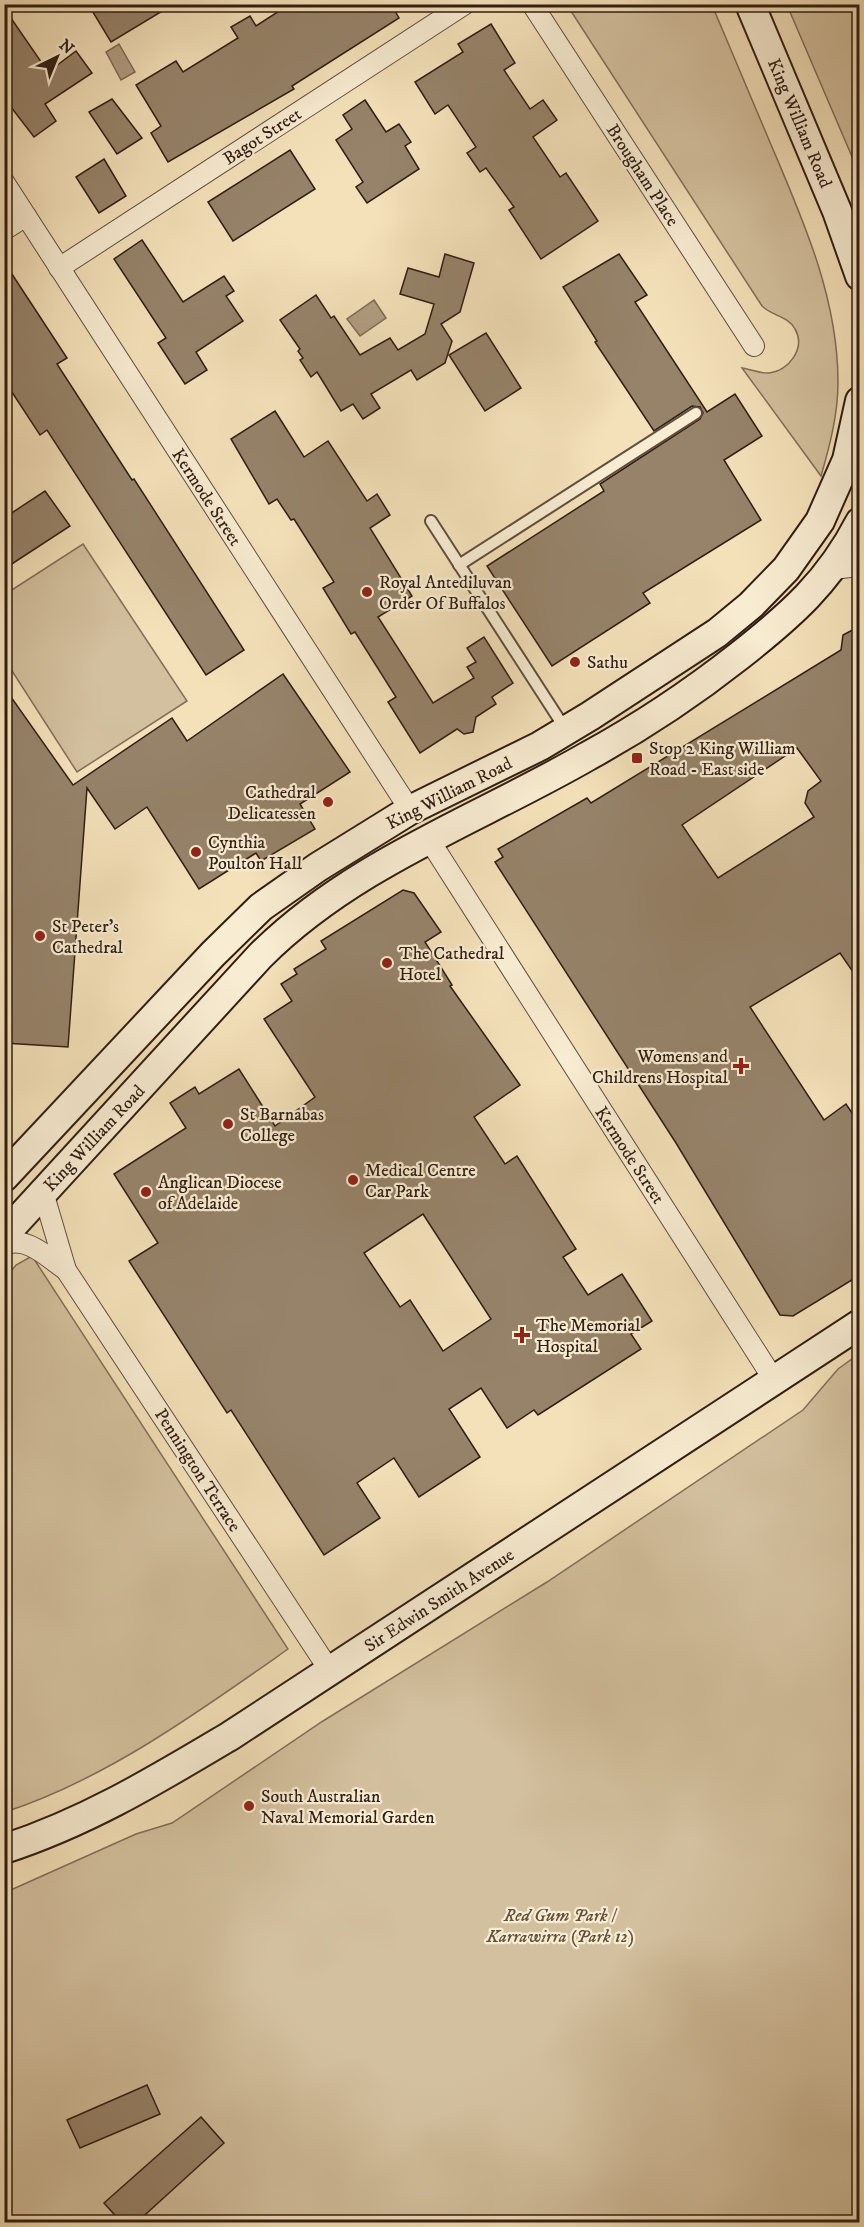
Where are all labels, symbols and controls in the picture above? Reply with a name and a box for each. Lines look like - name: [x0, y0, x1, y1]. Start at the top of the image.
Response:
- north arrow: [27, 27, 87, 87]
- text: N: [55, 35, 78, 59]
- street label: King William Road: [762, 55, 836, 191]
- street label: Bagot Street: [219, 103, 306, 170]
- street label: Brougham Place: [601, 120, 683, 231]
- street label: Kermode Street: [167, 445, 246, 551]
- place label: Royal Antediluvan Order Of Buffalos: [379, 572, 512, 615]
- marker: Royal Antediluvan Order Of Buffalos: [360, 585, 374, 599]
- place label: Sathu: [587, 652, 628, 674]
- marker: Sathu: [568, 655, 582, 669]
- place label: Stop 2 King William Road - East side: [649, 738, 796, 781]
- marker: Stop 2 King William Road - East side: [630, 751, 644, 765]
- street label: King William Road: [383, 753, 516, 835]
- place label: Cathedral Delicatessen: [228, 782, 317, 825]
- marker: Cathedral Delicatessen: [321, 795, 335, 809]
- place label: Cynthia Poulton Hall: [208, 832, 303, 875]
- marker: Cynthia Poulton Hall: [189, 845, 203, 859]
- place label: St Peter’s Cathedral: [52, 916, 124, 959]
- marker: St Peter’s Cathedral: [33, 929, 47, 943]
- place label: The Cathedral Hotel: [399, 943, 505, 986]
- marker: The Cathedral Hotel: [380, 956, 394, 970]
- place label: Womens and Childrens Hospital: [592, 1046, 729, 1089]
- marker: Womens and Childrens Hospital: [732, 1057, 750, 1075]
- street label: King William Road: [40, 1081, 150, 1197]
- street label: Kermode Street: [590, 1103, 669, 1209]
- place label: St Barnabas College: [240, 1104, 324, 1147]
- marker: St Barnabas College: [221, 1117, 235, 1131]
- place label: Medical Centre Car Park: [365, 1160, 476, 1203]
- place label: Anglican Diocese of Adelaide: [158, 1172, 282, 1215]
- marker: Medical Centre Car Park: [346, 1173, 360, 1187]
- marker: Anglican Diocese of Adelaide: [139, 1185, 153, 1199]
- place label: The Memorial Hospital: [536, 1315, 641, 1358]
- marker: The Memorial Hospital: [513, 1326, 531, 1344]
- street label: Pennington Terrace: [149, 1405, 245, 1536]
- street label: Sir Edwin Smith Avenue: [361, 1544, 519, 1657]
- place label: South Australian Naval Memorial Garden: [261, 1786, 435, 1829]
- marker: South Australian Naval Memorial Garden: [242, 1799, 256, 1813]
- park label: Red Gum Park / Karrawirra (Park 12): [486, 1905, 633, 1948]

